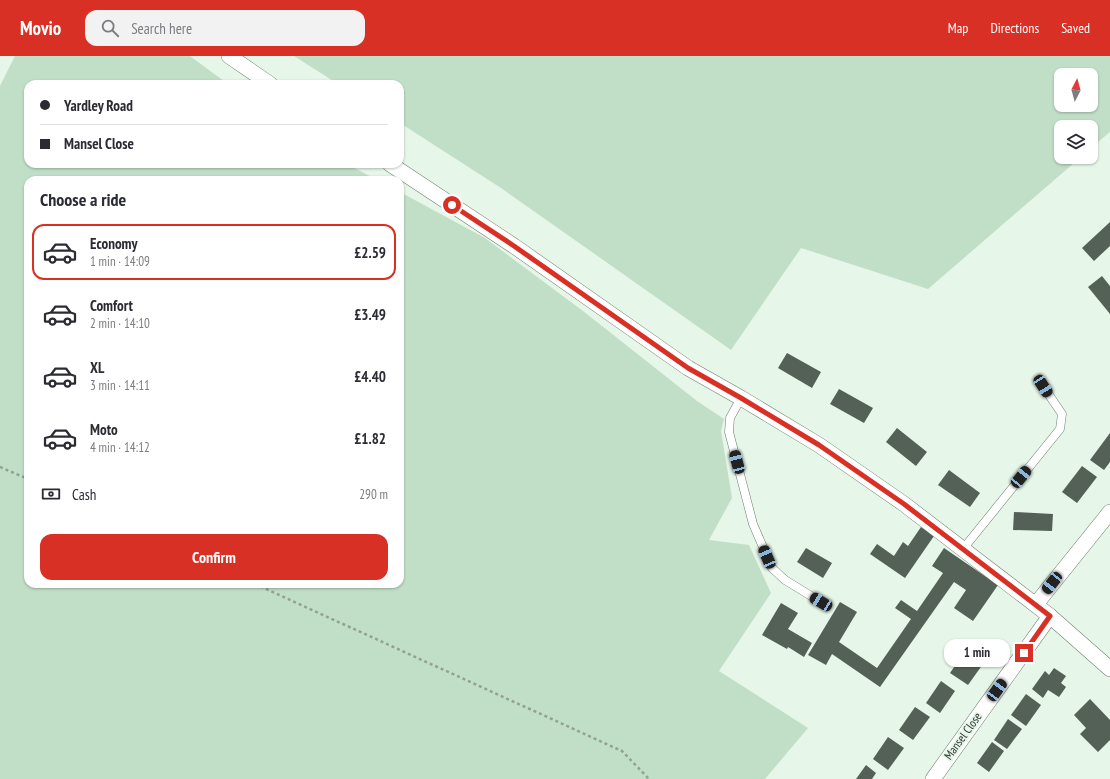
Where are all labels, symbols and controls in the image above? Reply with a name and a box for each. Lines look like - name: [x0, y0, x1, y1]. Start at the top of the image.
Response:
- search box: [85, 10, 365, 46]
- text: Movio: [20, 16, 61, 40]
- icon: search: [99, 17, 121, 39]
- text: Search here: [131, 19, 192, 38]
- text: Map: [948, 19, 968, 37]
- text: Directions: [990, 19, 1039, 37]
- text: Saved: [1061, 19, 1090, 37]
- north arrow: [1054, 68, 1098, 112]
- map controls: [1054, 68, 1098, 164]
- text: Yardley Road: [64, 96, 133, 115]
- button: layers: [1054, 120, 1098, 164]
- text: Mansel Close: [64, 134, 134, 153]
- text: Choose a ride: [40, 188, 126, 211]
- route start: [443, 196, 461, 214]
- icon: car: [42, 234, 78, 270]
- text: Economy: [90, 234, 138, 253]
- text: £2.59: [354, 243, 386, 262]
- text: 1 min · 14:09: [90, 253, 150, 270]
- icon: car: [42, 296, 78, 332]
- text: Comfort: [90, 296, 133, 315]
- text: £3.49: [354, 305, 386, 324]
- text: 2 min · 14:10: [90, 315, 150, 332]
- icon: car: [42, 358, 78, 394]
- text: XL: [90, 358, 104, 377]
- text: £4.40: [354, 367, 386, 386]
- car: [1031, 373, 1055, 399]
- text: 3 min · 14:11: [90, 377, 150, 394]
- icon: car: [42, 420, 78, 456]
- text: Moto: [90, 420, 118, 439]
- text: £1.82: [354, 429, 386, 448]
- text: 4 min · 14:12: [90, 439, 150, 456]
- car: [728, 449, 746, 475]
- car: [1009, 464, 1033, 490]
- icon: cash: [40, 483, 62, 505]
- text: Cash: [72, 485, 96, 504]
- text: 290 m: [359, 486, 388, 503]
- button: Confirm: [40, 534, 388, 580]
- car: [757, 544, 777, 570]
- car: [1040, 570, 1064, 596]
- car: [808, 591, 834, 613]
- callout: 1 min: [944, 639, 1010, 667]
- text: 1 min: [964, 644, 990, 661]
- route end: [1015, 644, 1033, 662]
- car: [985, 677, 1009, 703]
- street label: Mansel Close: [940, 709, 985, 762]

